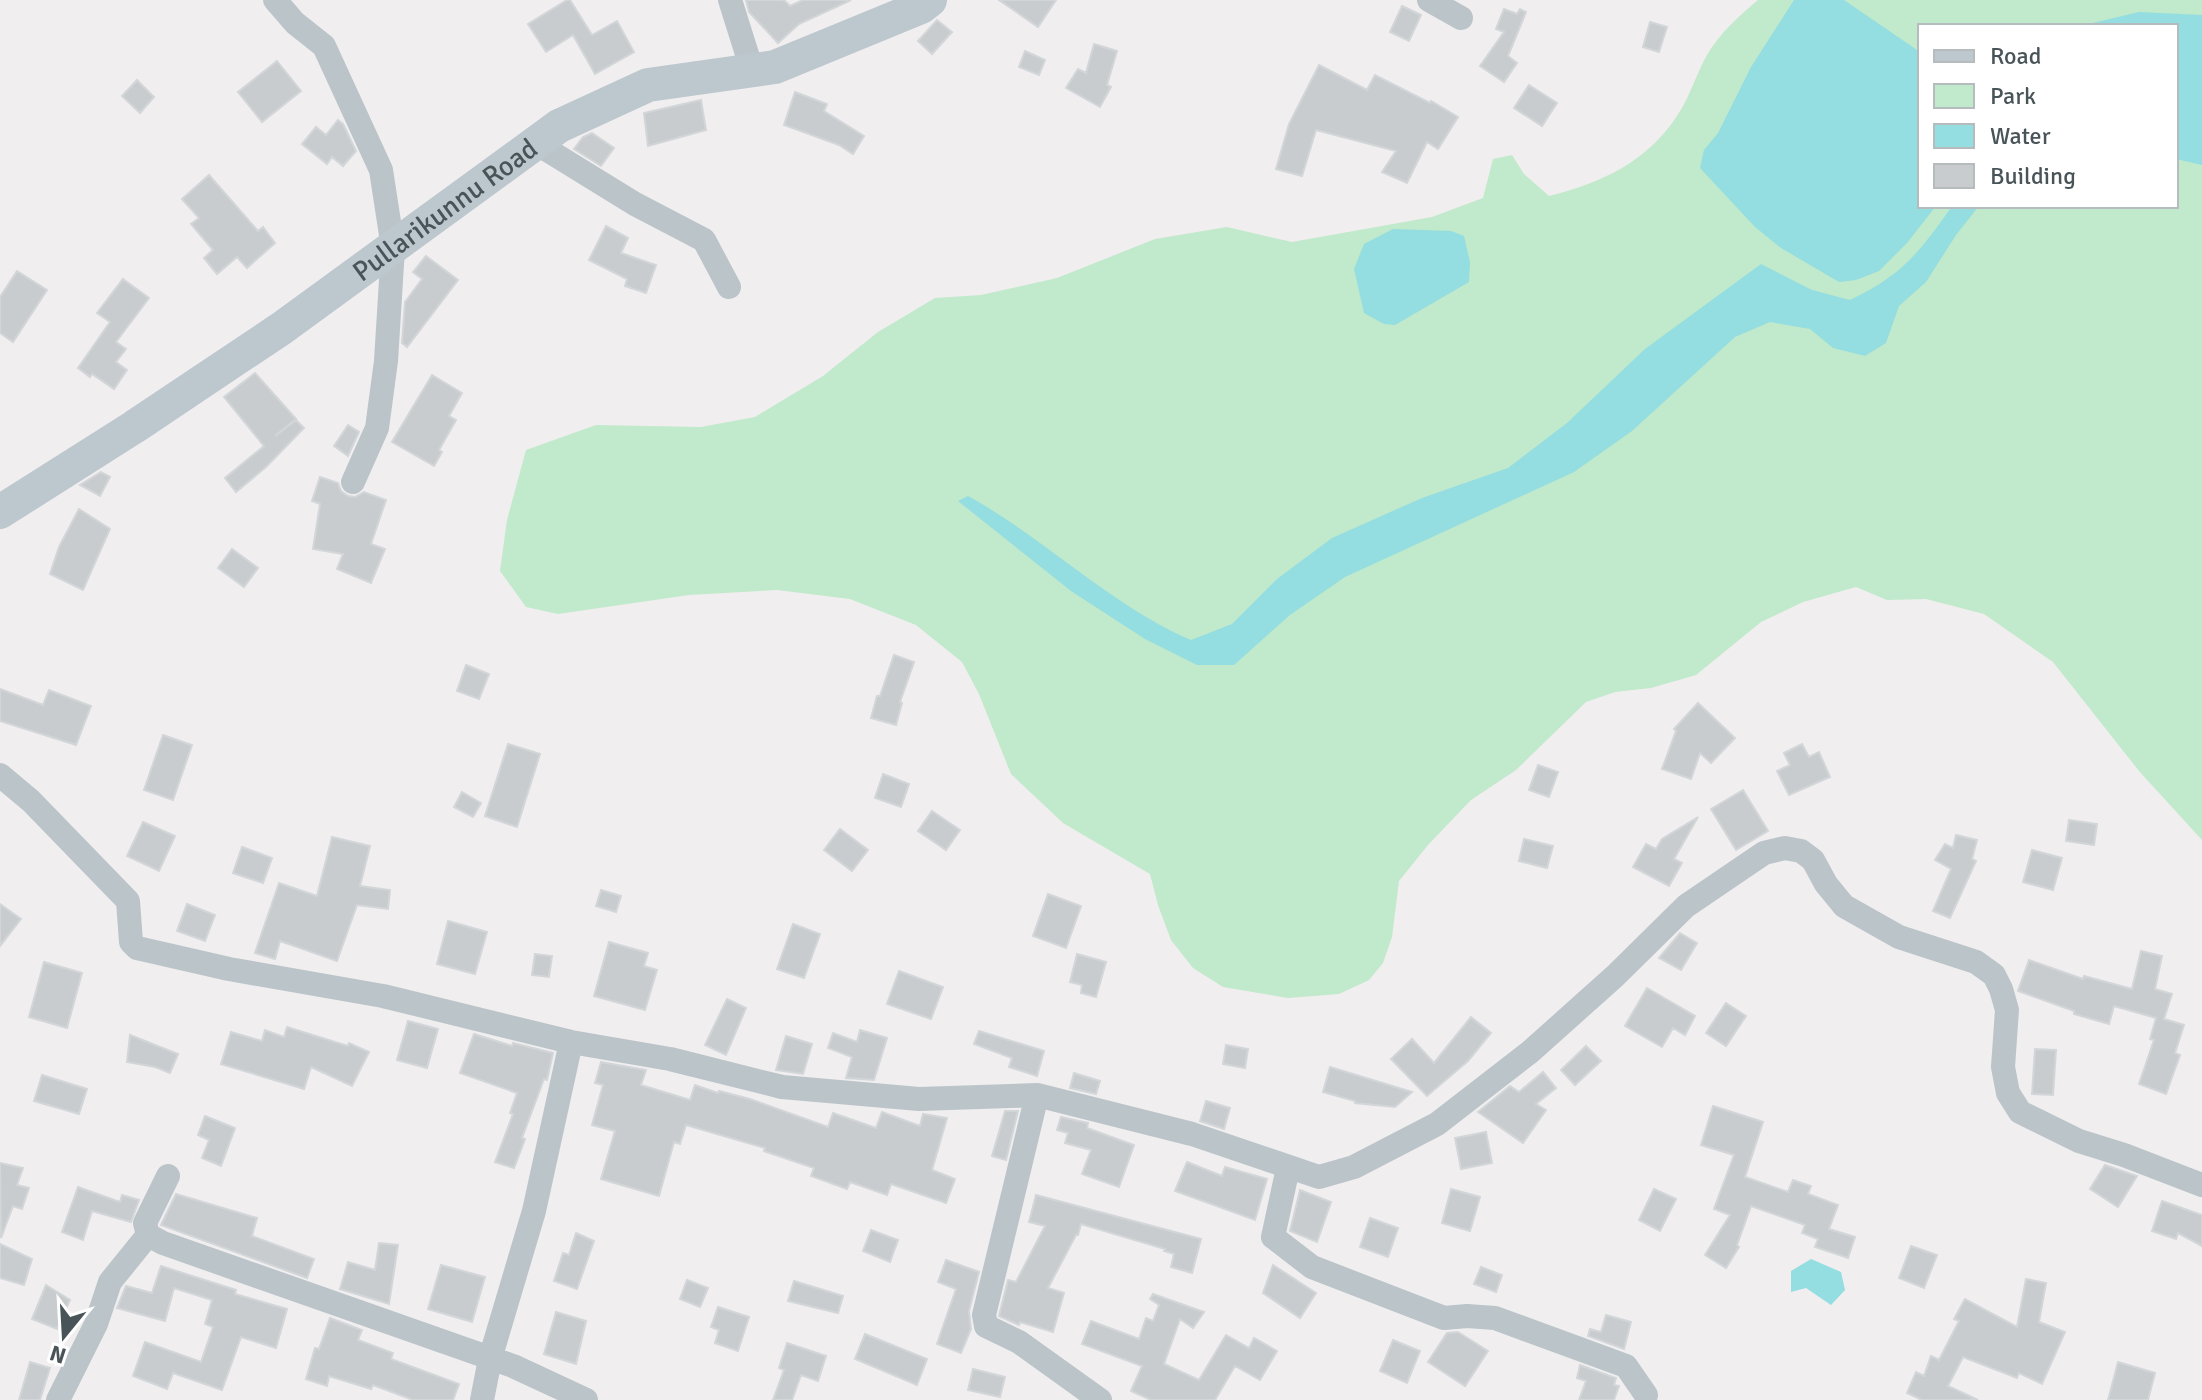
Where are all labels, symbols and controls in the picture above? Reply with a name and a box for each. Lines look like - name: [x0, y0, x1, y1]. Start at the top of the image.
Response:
- legend: [1918, 24, 2178, 208]
- text: Road: [1990, 41, 2041, 71]
- text: Park: [1990, 81, 2036, 111]
- text: Water: [1990, 121, 2051, 151]
- street label: Pullarikunnu Road: [346, 132, 544, 289]
- text: Building: [1990, 161, 2076, 191]
- north arrow: [24, 1296, 104, 1376]
- text: N: [47, 1339, 69, 1370]

